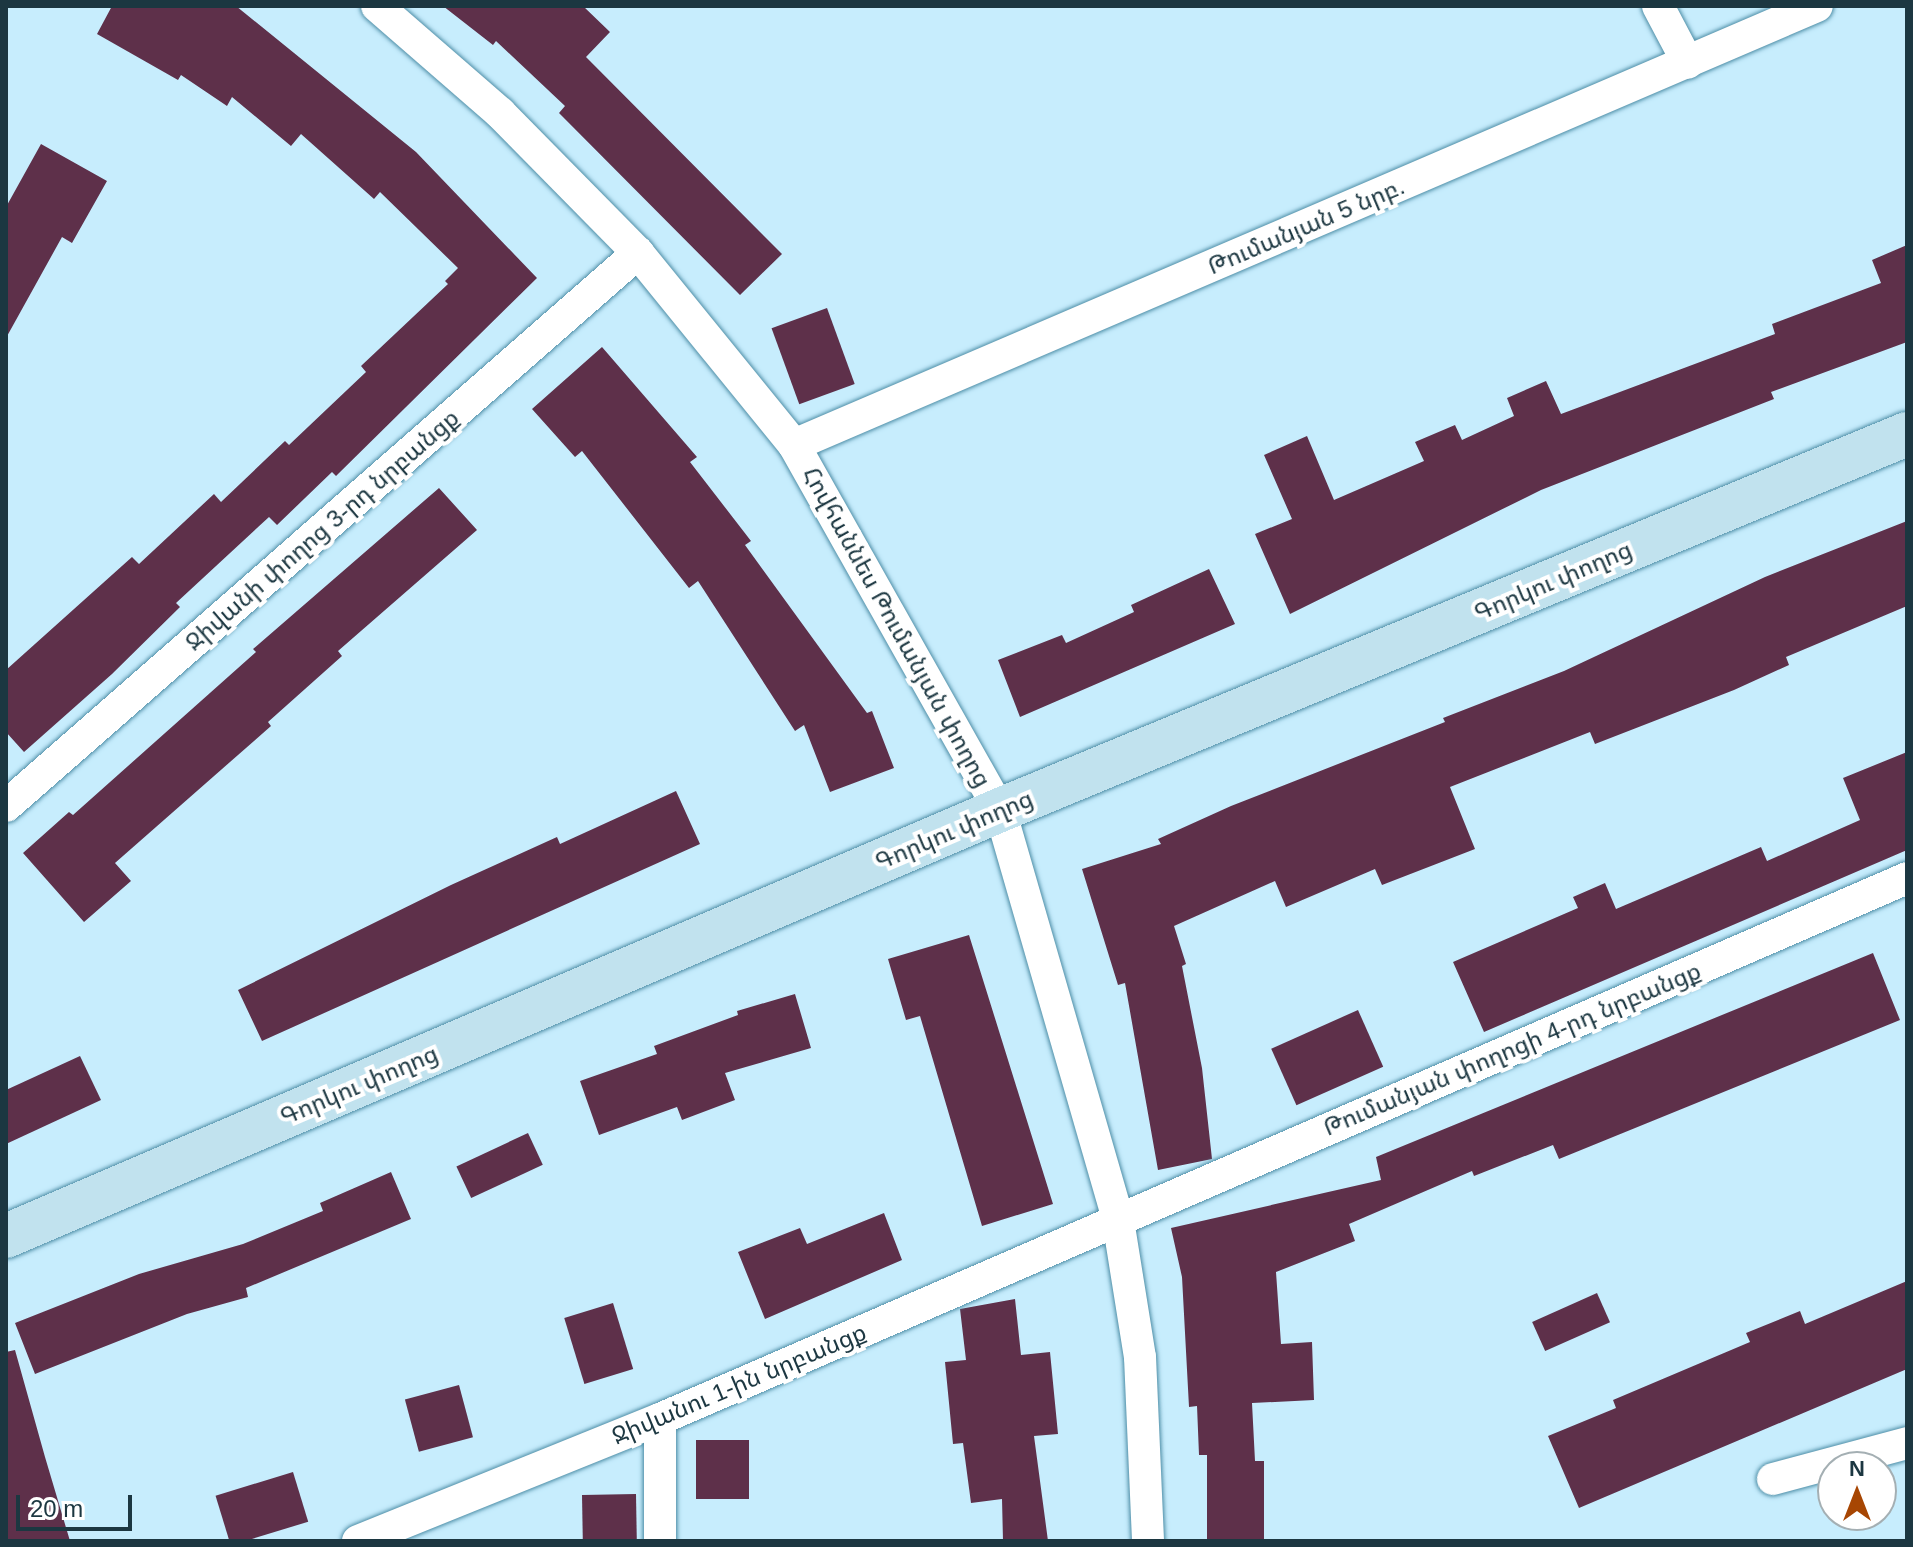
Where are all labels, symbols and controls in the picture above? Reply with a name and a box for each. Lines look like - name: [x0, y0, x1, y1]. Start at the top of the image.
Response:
- street label: Թումանյան 5 նրբ.: [1203, 171, 1409, 281]
- street label: Ջիվանի փողոց 3-րդ նրբանցք: [179, 403, 465, 657]
- street label: Հովհաննես Թումանյան փողոց: [797, 462, 997, 792]
- street label: Գորկու փողոց: [1470, 535, 1636, 627]
- street label: Գորկու փողոց: [871, 784, 1037, 876]
- street label: Թումանյան փողոցի 4-րդ նրբանցք: [1319, 956, 1705, 1142]
- street label: Գորկու փողոց: [276, 1039, 442, 1131]
- street label: Ջիվանու 1-ին նրբանցք: [607, 1317, 871, 1451]
- north arrow: [1817, 1451, 1897, 1531]
- text: N: [1849, 1456, 1865, 1481]
- scale bar: [20, 1479, 136, 1529]
- text: 20 m: [30, 1495, 83, 1522]

